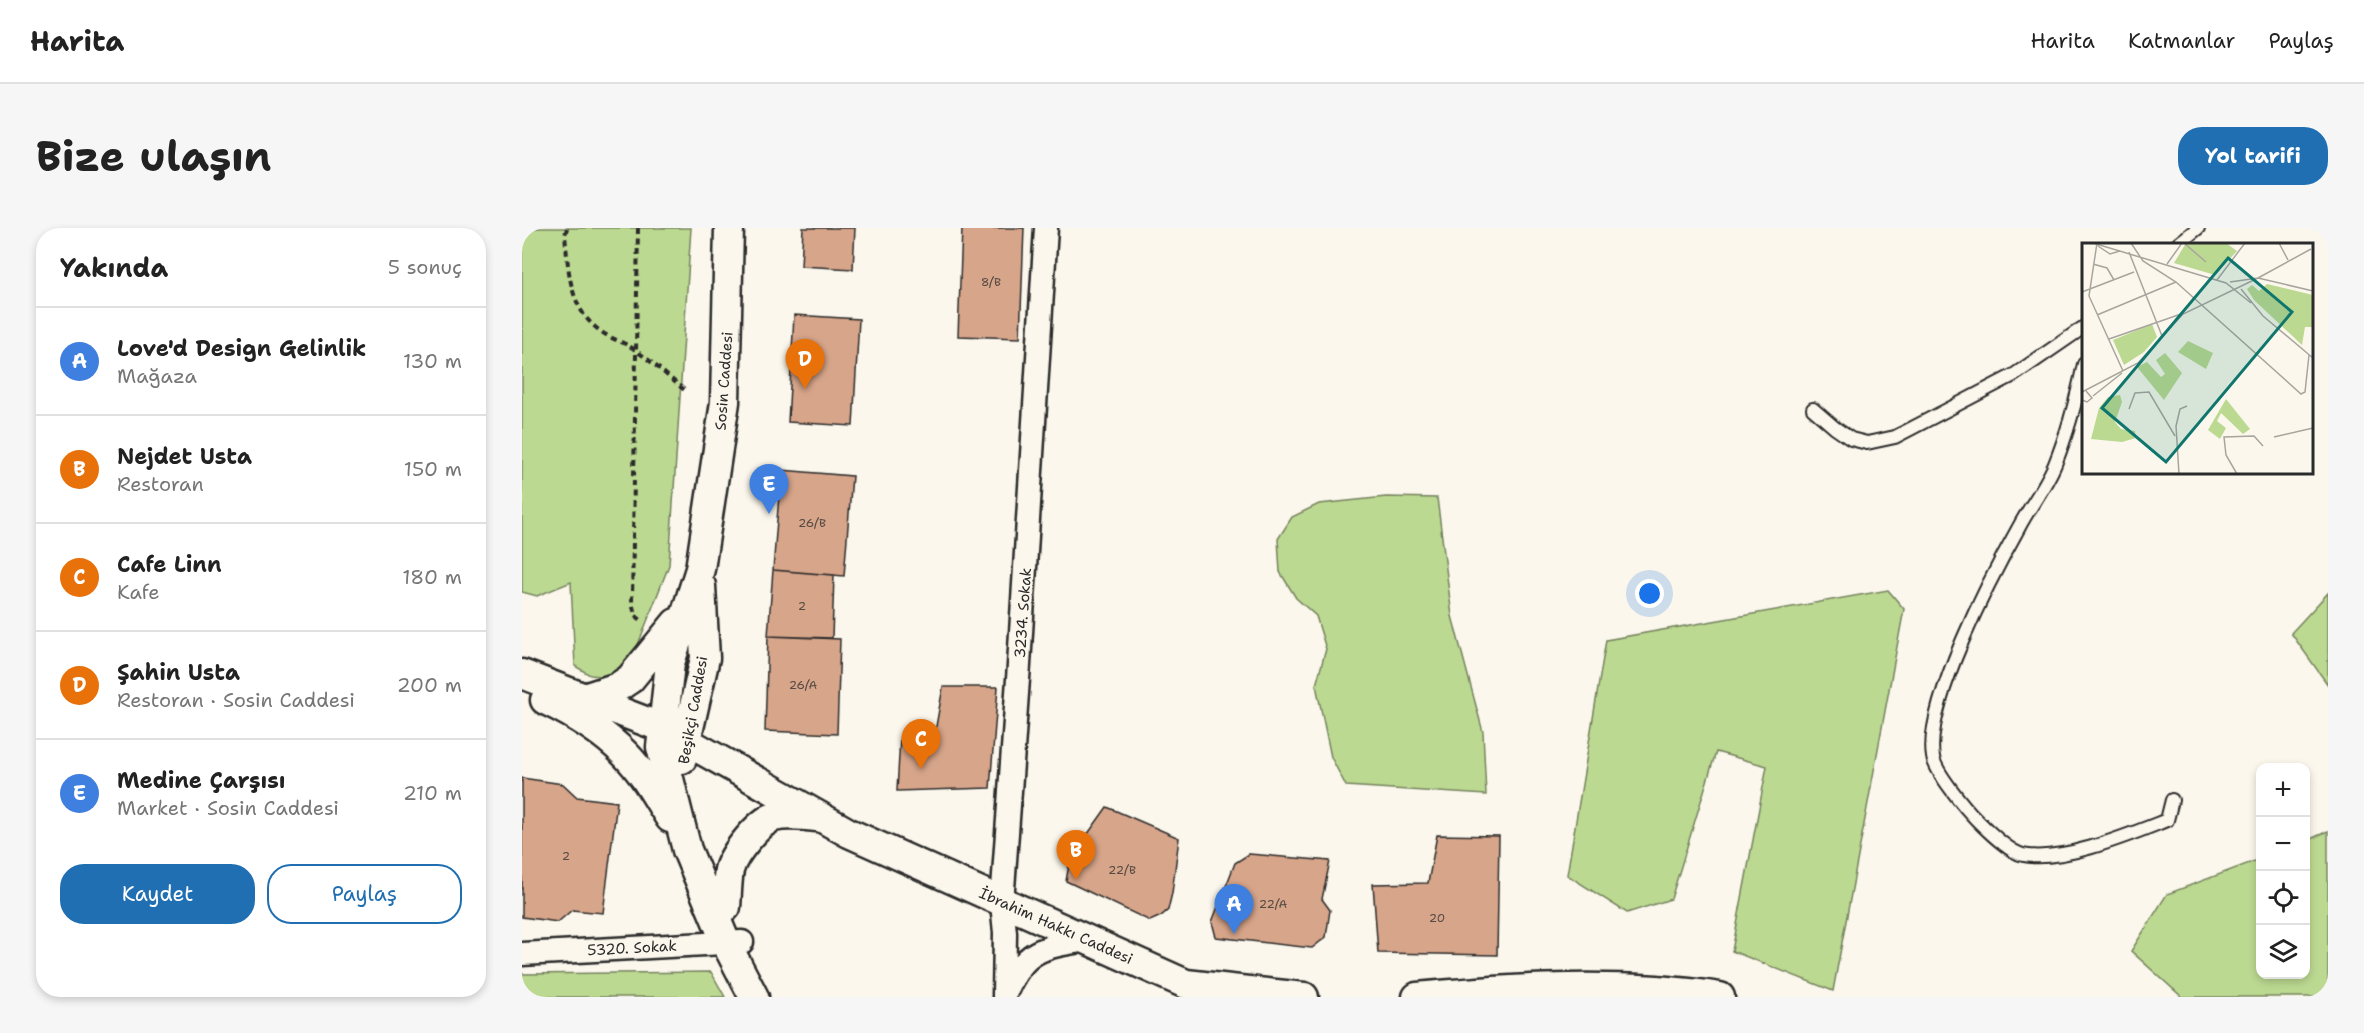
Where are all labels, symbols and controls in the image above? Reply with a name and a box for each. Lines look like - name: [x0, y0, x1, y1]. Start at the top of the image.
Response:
- text: Harita: [30, 22, 124, 60]
- text: Harita: [2030, 27, 2095, 55]
- text: Katmanlar: [2128, 27, 2235, 55]
- text: Paylaş: [2268, 27, 2334, 55]
- button: Yol tarifi: [2178, 127, 2328, 185]
- text: Bize ulaşın: [36, 128, 271, 184]
- inset map: [2082, 243, 2313, 474]
- text: Yakında: [60, 250, 168, 285]
- text: 5 sonuç: [388, 254, 462, 280]
- house number: 8/B: [981, 274, 1001, 290]
- street label: Sosin Caddesi: [711, 331, 737, 431]
- text: Love'd Design Gelinlik: [117, 334, 366, 363]
- pin: D: [786, 340, 824, 389]
- text: A: [72, 348, 87, 374]
- text: 130 m: [403, 348, 462, 374]
- text: Mağaza: [117, 363, 197, 389]
- text: Nejdet Usta: [117, 442, 252, 471]
- text: B: [73, 456, 86, 482]
- text: 150 m: [404, 456, 462, 482]
- pin: E: [750, 464, 788, 514]
- text: Restoran: [117, 471, 204, 497]
- house number: 26/B: [798, 515, 826, 531]
- text: Cafe Linn: [117, 550, 222, 579]
- text: C: [73, 564, 86, 590]
- text: 180 m: [402, 564, 462, 590]
- street label: 3234. Sokak: [1010, 567, 1036, 659]
- text: Kafe: [117, 579, 160, 605]
- your location: [1635, 579, 1664, 608]
- house number: 2: [798, 598, 806, 614]
- street label: Beşikçi Caddesi: [674, 654, 712, 766]
- text: Şahin Usta: [117, 658, 240, 687]
- text: D: [72, 672, 87, 698]
- text: 200 m: [397, 672, 462, 698]
- house number: 26/A: [789, 677, 818, 693]
- text: Restoran · Sosin Caddesi: [117, 687, 355, 713]
- pin: C: [902, 720, 940, 769]
- map controls: [2256, 763, 2310, 979]
- button: +: [2256, 763, 2310, 817]
- text: Medine Çarşısı: [117, 766, 285, 795]
- text: E: [73, 780, 86, 806]
- text: 210 m: [403, 780, 462, 806]
- text: Market · Sosin Caddesi: [117, 795, 339, 821]
- button: −: [2256, 817, 2310, 871]
- pin: B: [1056, 830, 1096, 880]
- house number: 2: [562, 848, 570, 864]
- house number: 22/B: [1108, 862, 1136, 878]
- button: Kaydet: [60, 864, 255, 924]
- button: Paylaş: [267, 864, 462, 924]
- button: locate: [2256, 871, 2310, 925]
- street label: İbrahim Hakkı Caddesi: [976, 883, 1136, 969]
- pin: A: [1214, 884, 1254, 934]
- house number: 22/A: [1259, 896, 1288, 912]
- house number: 20: [1429, 910, 1445, 926]
- button: layers: [2256, 925, 2310, 979]
- street label: 5320. Sokak: [587, 936, 677, 960]

